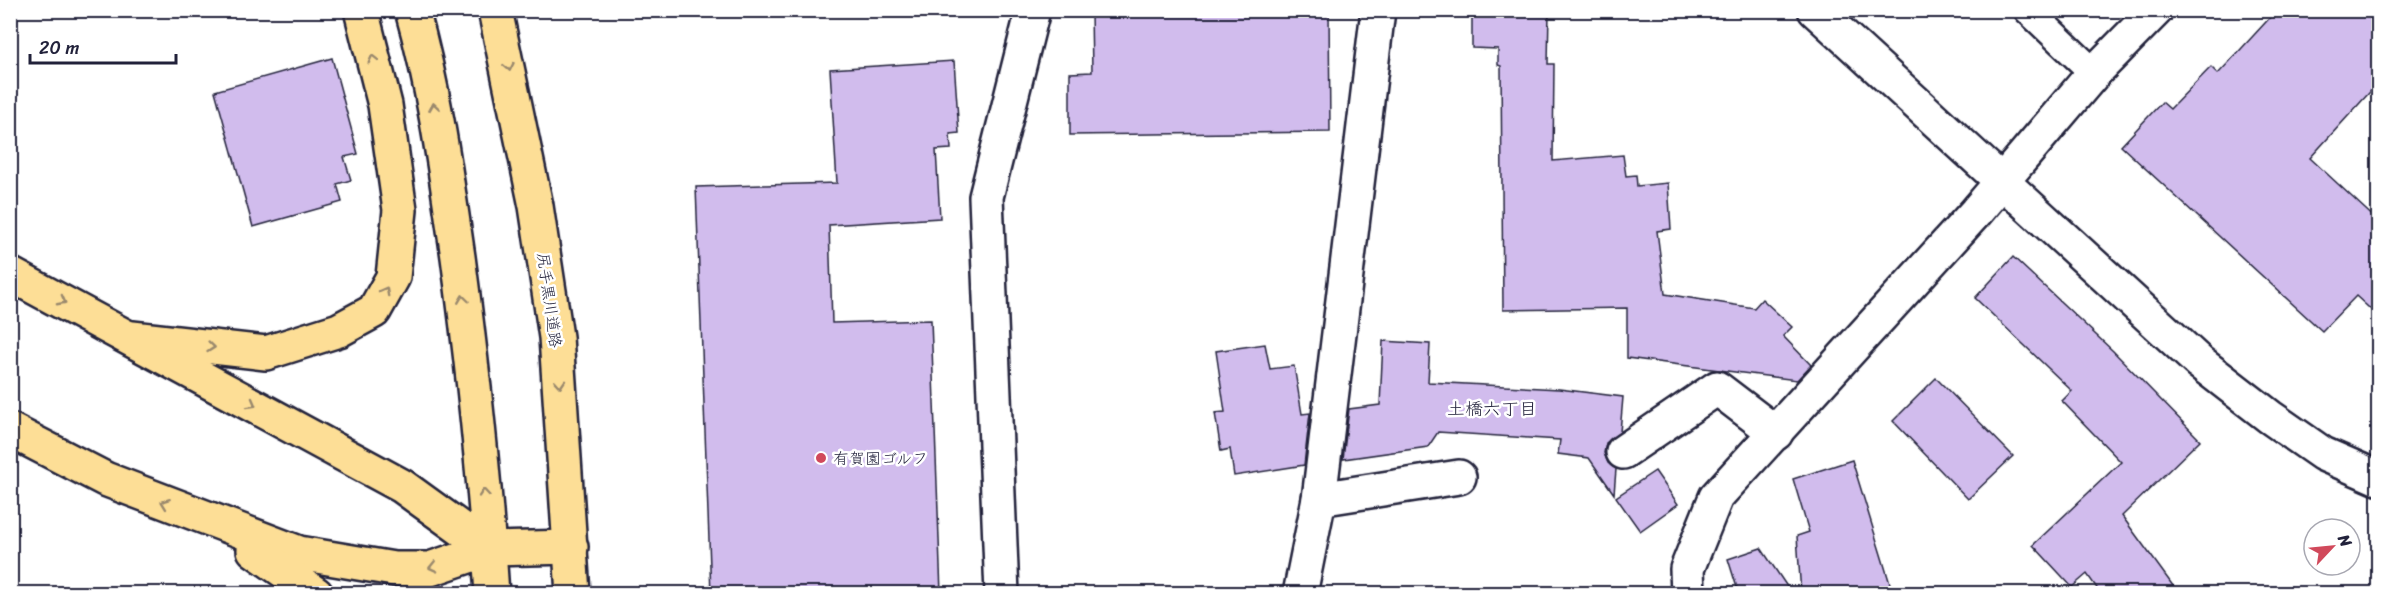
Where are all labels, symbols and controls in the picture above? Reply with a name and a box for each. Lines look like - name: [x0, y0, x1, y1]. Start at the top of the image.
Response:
- scale bar: [30, 27, 176, 65]
- text: 20 m: [39, 32, 79, 64]
- one-way arrow: [368, 54, 381, 64]
- one-way arrow: [502, 62, 515, 72]
- one-way arrow: [428, 102, 441, 112]
- street label: 尻手黒川道路: [528, 251, 571, 350]
- one-way arrow: [378, 287, 389, 297]
- one-way arrow: [56, 294, 66, 305]
- one-way arrow: [458, 295, 470, 304]
- one-way arrow: [206, 340, 215, 353]
- one-way arrow: [553, 380, 566, 389]
- district label: 土橋六丁目: [1447, 393, 1537, 425]
- one-way arrow: [246, 397, 256, 408]
- place label: 有賀園ゴルフ: [833, 444, 928, 473]
- marker: 有賀園ゴルフ: [814, 451, 828, 465]
- one-way arrow: [478, 489, 491, 498]
- one-way arrow: [161, 497, 171, 510]
- north arrow: [2302, 517, 2362, 577]
- text: N: [2329, 528, 2361, 553]
- one-way arrow: [429, 559, 439, 572]

